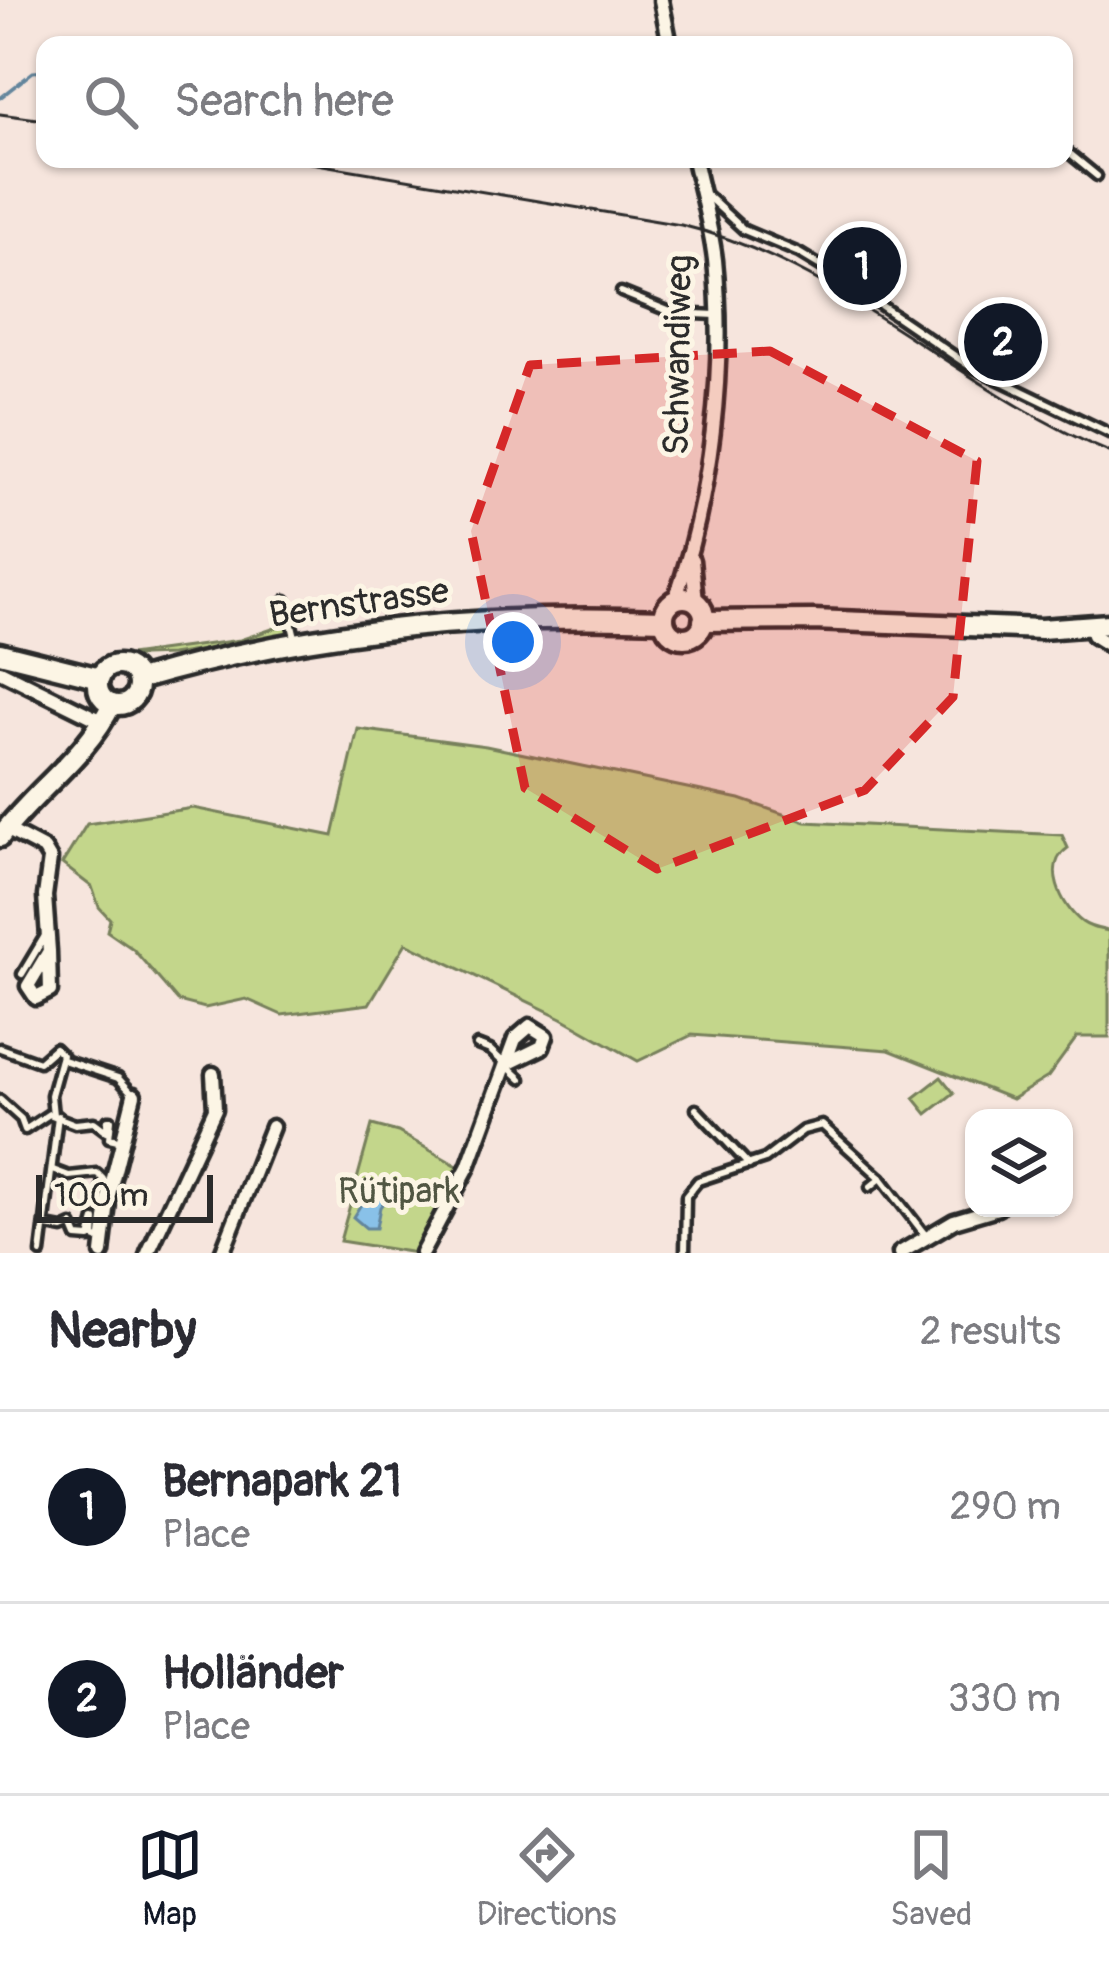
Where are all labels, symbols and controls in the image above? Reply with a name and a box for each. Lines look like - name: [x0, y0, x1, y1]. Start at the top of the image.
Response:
- search box: [36, 36, 1073, 168]
- icon: search: [78, 69, 144, 135]
- text: Search here: [174, 74, 394, 130]
- pin: 1: [823, 221, 901, 311]
- street label: Schwandiweg: [654, 254, 702, 456]
- pin: 2: [964, 297, 1042, 387]
- street label: Bernstrasse: [266, 568, 452, 638]
- your location: [483, 612, 543, 672]
- map controls: [965, 1109, 1073, 1217]
- button: layers: [965, 1109, 1073, 1217]
- scale bar: [36, 1169, 213, 1222]
- park label: Rütipark: [338, 1169, 460, 1214]
- text: 100 m: [54, 1175, 148, 1216]
- text: Nearby: [48, 1299, 196, 1363]
- text: 2 results: [920, 1307, 1061, 1356]
- text: Bernapark 21: [162, 1454, 402, 1510]
- text: 1: [79, 1482, 95, 1531]
- text: 290 m: [949, 1482, 1061, 1531]
- text: Place: [162, 1510, 250, 1559]
- text: Holländer: [162, 1646, 344, 1702]
- text: 2: [76, 1674, 98, 1723]
- text: 330 m: [948, 1674, 1061, 1723]
- text: Place: [162, 1702, 250, 1751]
- tab: Map: [137, 1822, 203, 1935]
- tab: Directions: [477, 1822, 617, 1935]
- tab: Saved: [890, 1822, 972, 1935]

